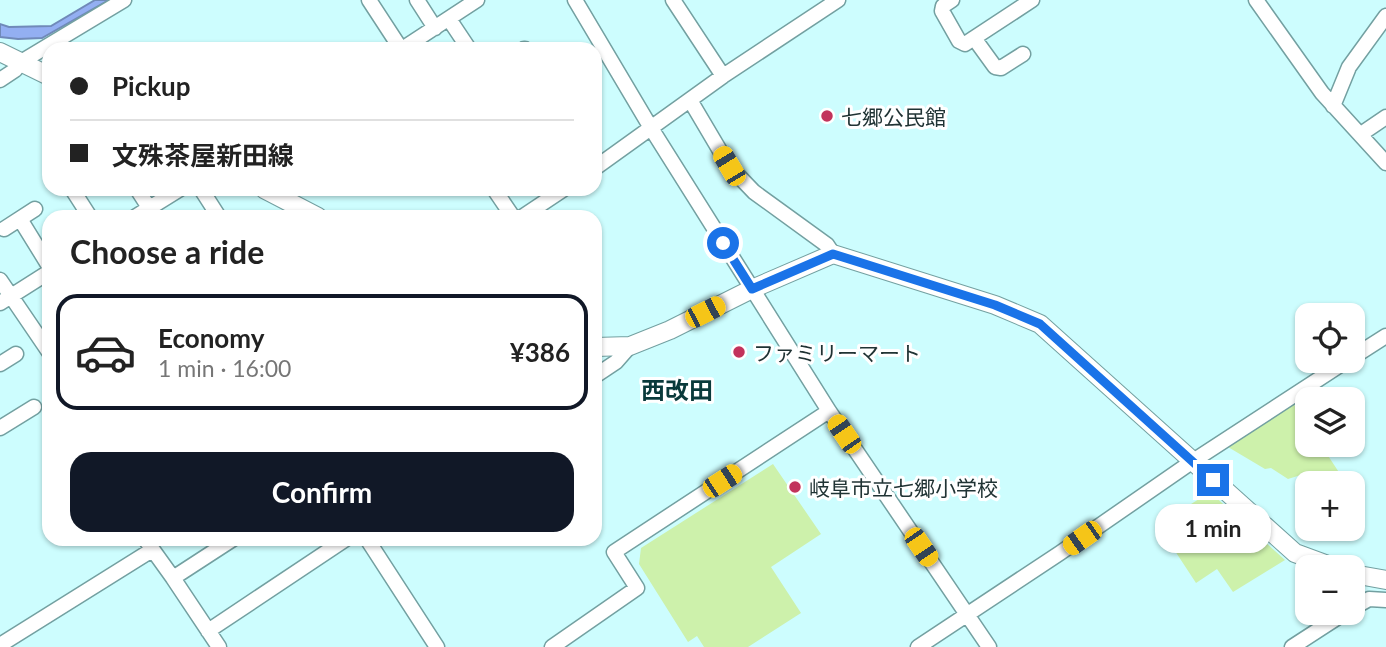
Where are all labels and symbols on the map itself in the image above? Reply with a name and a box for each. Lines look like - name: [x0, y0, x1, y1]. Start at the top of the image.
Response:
- place label: 七郷公民館: [841, 104, 946, 129]
- marker: 七郷公民館: [819, 108, 835, 124]
- car: [710, 143, 749, 189]
- route start: [707, 227, 739, 259]
- car: [682, 293, 729, 331]
- place label: ファミリーマート: [753, 340, 921, 365]
- marker: ファミリーマート: [731, 344, 747, 360]
- district label: 西改田: [641, 375, 713, 404]
- car: [824, 411, 865, 457]
- car: [699, 461, 746, 501]
- route end: [1197, 464, 1229, 496]
- place label: 岐阜市立七郷小学校: [809, 475, 998, 500]
- marker: 岐阜市立七郷小学校: [787, 479, 803, 495]
- callout: 1 min: [1155, 504, 1271, 554]
- car: [1059, 517, 1106, 559]
- car: [901, 524, 942, 570]

